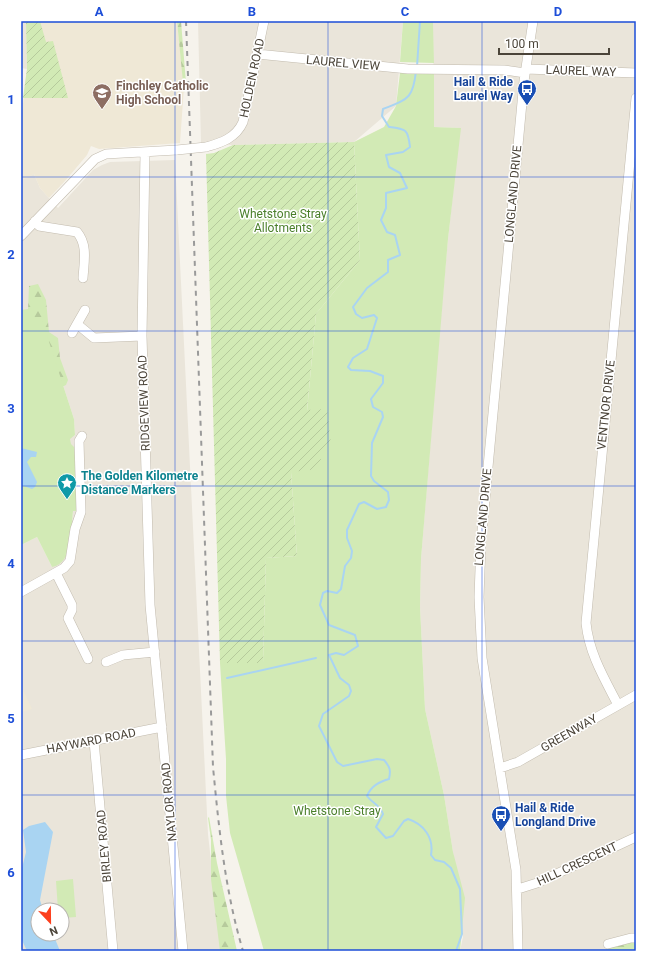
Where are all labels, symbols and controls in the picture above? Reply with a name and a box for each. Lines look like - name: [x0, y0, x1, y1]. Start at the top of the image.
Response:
- text: A: [95, 4, 104, 19]
- text: B: [248, 4, 256, 19]
- text: C: [401, 4, 410, 19]
- text: D: [554, 4, 562, 19]
- scale bar: [499, 30, 609, 56]
- street label: HOLDEN ROAD: [237, 37, 267, 119]
- text: 100 m: [505, 37, 539, 51]
- street label: LAUREL VIEW: [305, 53, 381, 73]
- street label: LAUREL WAY: [545, 63, 617, 79]
- place label: Hail & Ride Laurel Way: [454, 75, 514, 103]
- bus stop icon: Hail & Ride Laurel Way: [516, 78, 538, 106]
- place label: Finchley Catholic High School: [116, 79, 209, 107]
- school or university icon: Finchley Catholic High School: [91, 82, 113, 110]
- text: 1: [7, 92, 15, 107]
- street label: LONGLAND DRIVE: [502, 144, 524, 243]
- park label: Whetstone Stray Allotments: [239, 207, 327, 235]
- text: 2: [7, 247, 15, 262]
- street label: RIDGEVIEW ROAD: [135, 355, 153, 451]
- street label: VENTNOR DRIVE: [594, 359, 618, 451]
- text: 3: [7, 401, 15, 416]
- street label: LONGLAND DRIVE: [472, 467, 494, 566]
- place label: The Golden Kilometre Distance Markers: [81, 469, 199, 497]
- place icon: The Golden Kilometre Distance Markers: [56, 472, 78, 500]
- text: 4: [7, 556, 15, 571]
- text: 5: [7, 711, 15, 726]
- street label: GREENWAY: [538, 711, 600, 755]
- street label: HAYWARD ROAD: [45, 725, 137, 757]
- street label: NAYLOR ROAD: [159, 762, 179, 842]
- place label: Hail & Ride Longland Drive: [515, 801, 596, 829]
- park label: Whetstone Stray: [293, 804, 381, 818]
- bus stop icon: Hail & Ride Longland Drive: [490, 804, 512, 832]
- street label: BIRLEY ROAD: [94, 809, 114, 883]
- street label: HILL CRESCENT: [535, 839, 619, 889]
- text: 6: [7, 865, 15, 880]
- north arrow: [30, 902, 70, 942]
- text: N: [47, 923, 60, 938]

